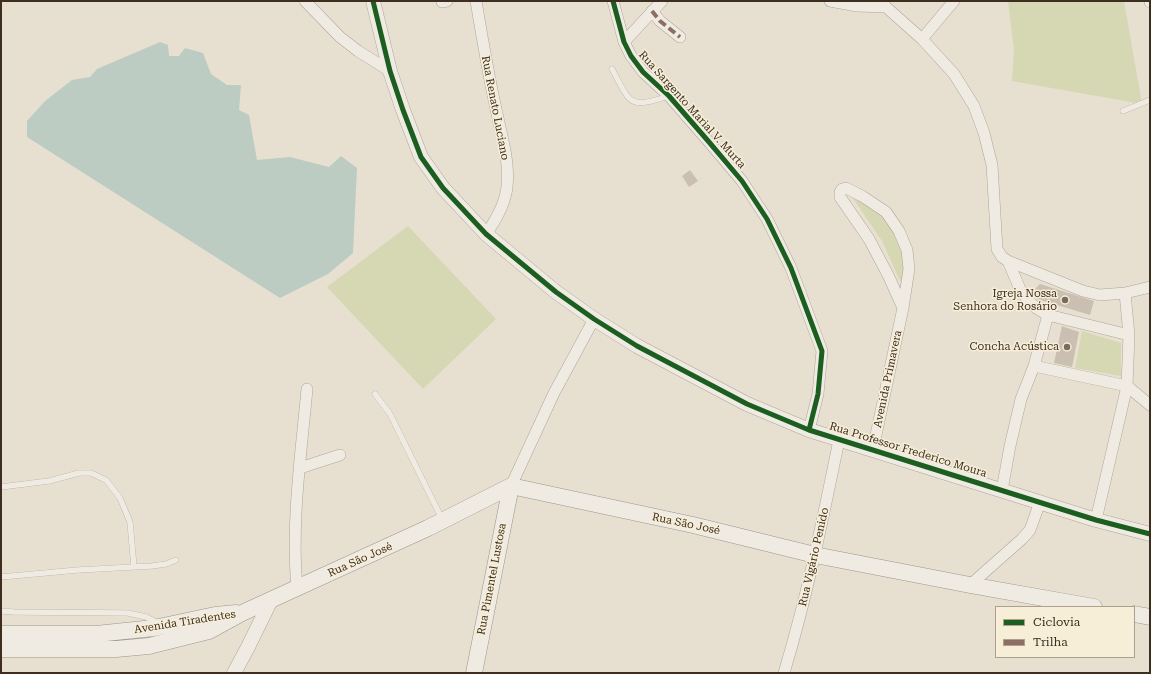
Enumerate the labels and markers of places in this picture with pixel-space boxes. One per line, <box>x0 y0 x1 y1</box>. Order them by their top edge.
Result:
place label: Igreja Nossa Senhora do Rosário <box>953 287 1057 313</box>
marker: Igreja Nossa Senhora do Rosário <box>1060 295 1070 305</box>
place label: Concha Acústica <box>970 340 1059 354</box>
marker: Concha Acústica <box>1062 342 1072 352</box>

